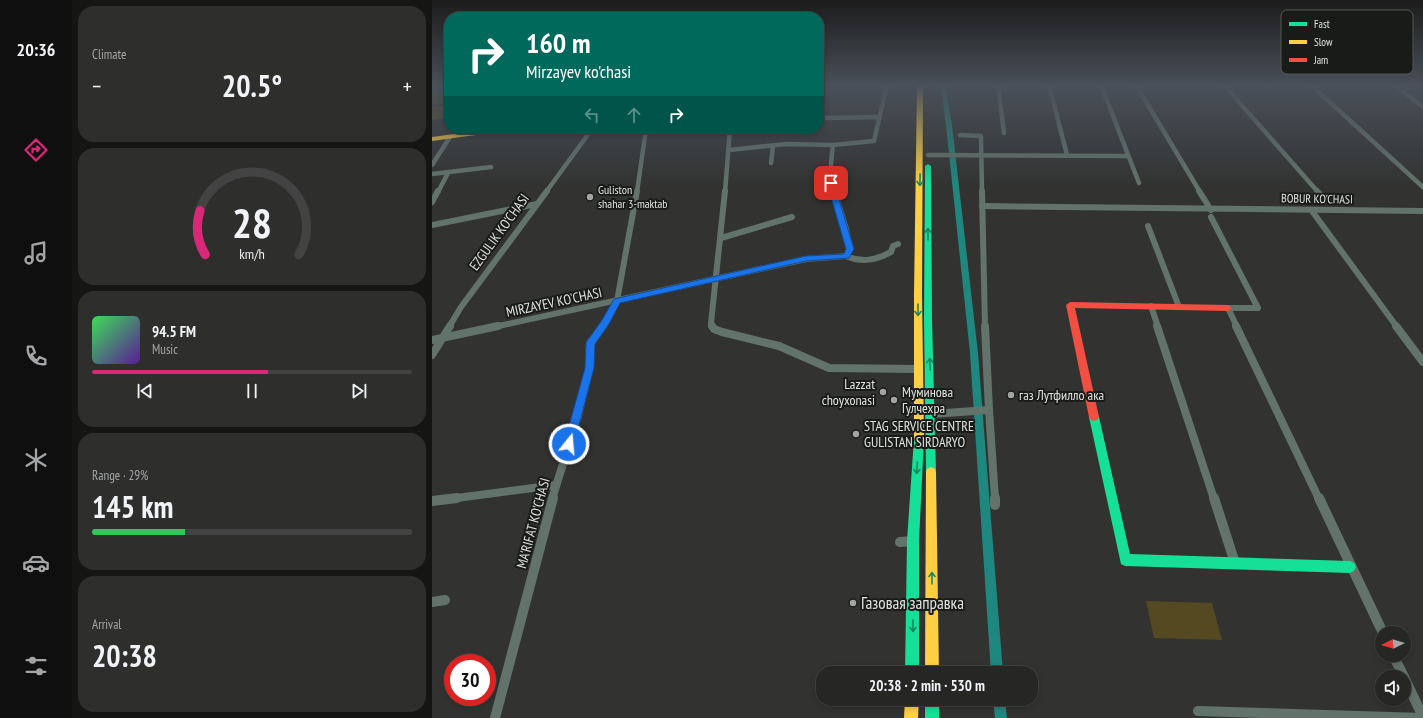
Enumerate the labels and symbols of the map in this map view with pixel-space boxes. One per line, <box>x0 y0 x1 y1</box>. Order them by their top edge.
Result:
legend <box>1281 10 1413 74</box>
text: Fast <box>1314 17 1330 31</box>
text: Slow <box>1314 35 1333 49</box>
text: Jam <box>1313 53 1328 67</box>
pin <box>814 166 848 200</box>
one-way arrow <box>916 173 924 186</box>
place label: Guliston shahar 3-maktab <box>598 182 668 211</box>
street label: EZGULIK KO'CHASI <box>465 190 533 274</box>
street label: BOBUR KO'CHASI <box>1281 190 1353 207</box>
marker: Guliston shahar 3-maktab <box>585 192 595 202</box>
one-way arrow <box>924 228 932 241</box>
street label: MIRZAYEV KO'CHASI <box>504 283 604 321</box>
one-way arrow <box>914 303 922 316</box>
one-way arrow <box>926 358 933 371</box>
place label: Lazzat choyxonasi <box>822 375 875 409</box>
place label: Муминова Гулчехра <box>902 383 953 417</box>
place label: газ Лутфилло ака <box>1019 386 1104 404</box>
marker: Lazzat choyxonasi <box>878 387 888 397</box>
marker: газ Лутфилло ака <box>1006 390 1016 400</box>
marker: Муминова Гулчехра <box>889 395 899 405</box>
place label: STAG SERVICE CENTRE GULISTAN SIRDARYO <box>864 417 974 451</box>
position arrow <box>548 423 590 465</box>
marker: STAG SERVICE CENTRE GULISTAN SIRDARYO <box>851 429 861 439</box>
one-way arrow <box>913 461 920 474</box>
street label: MA'RIFAT KO'CHASI <box>512 476 554 570</box>
one-way arrow <box>928 572 936 585</box>
place label: Газовая заправка <box>861 592 964 614</box>
marker: Газовая заправка <box>848 598 858 608</box>
one-way arrow <box>909 619 917 632</box>
north arrow <box>1375 626 1411 662</box>
speed limit sign: 30 <box>444 654 496 706</box>

